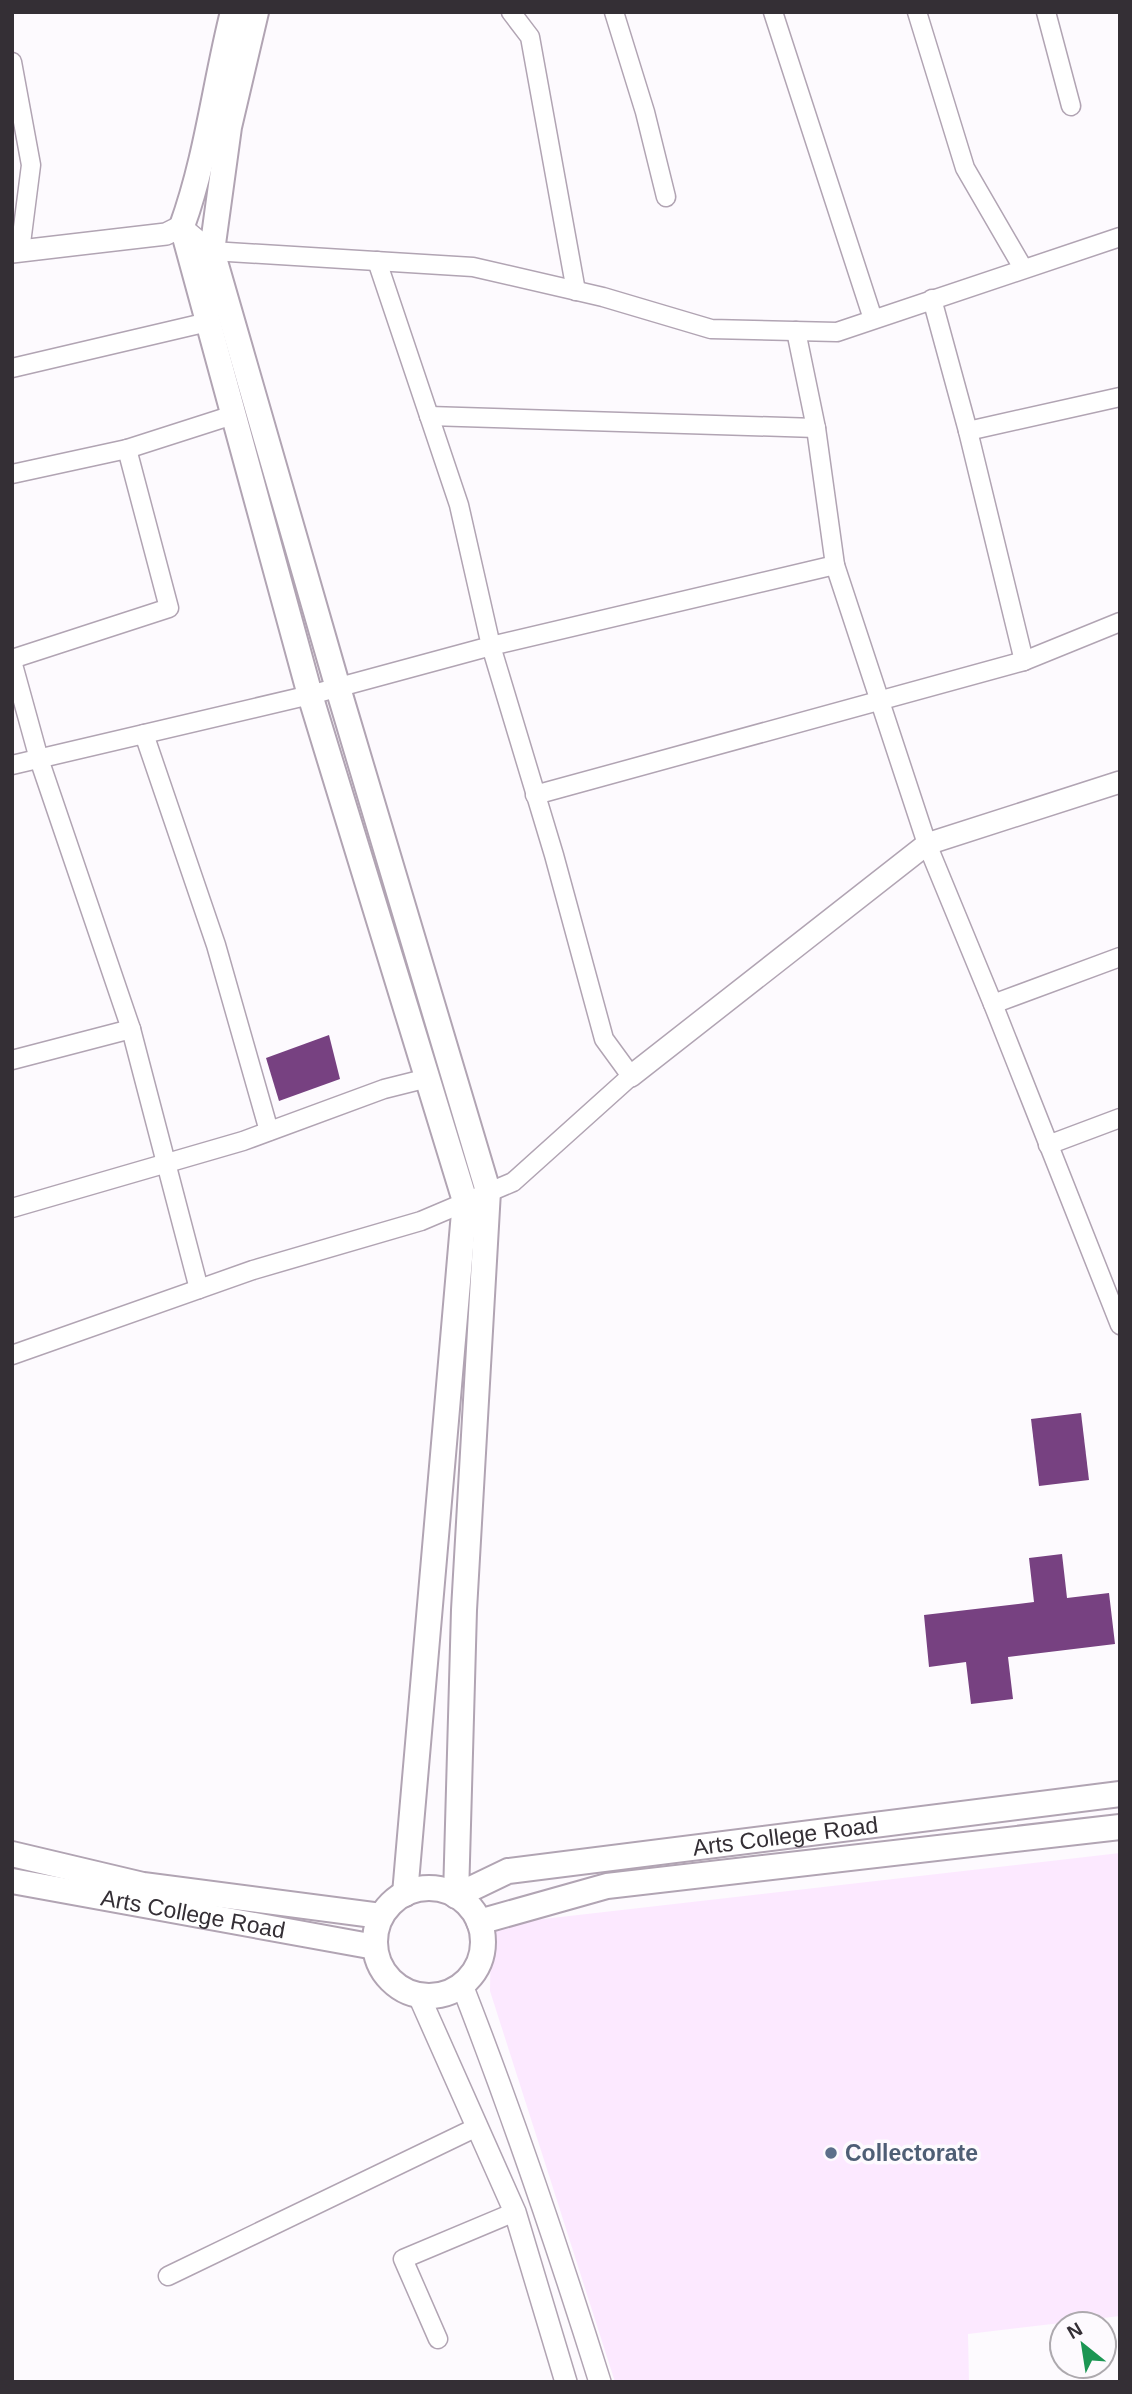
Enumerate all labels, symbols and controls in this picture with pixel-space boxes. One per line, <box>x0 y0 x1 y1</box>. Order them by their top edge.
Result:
street label: Arts College Road <box>691 1812 880 1861</box>
street label: Arts College Road <box>99 1884 287 1943</box>
place label: Collectorate <box>845 2140 978 2166</box>
marker: Collectorate <box>823 2145 839 2161</box>
north arrow <box>1048 2310 1118 2380</box>
text: N <box>1064 2318 1086 2343</box>

